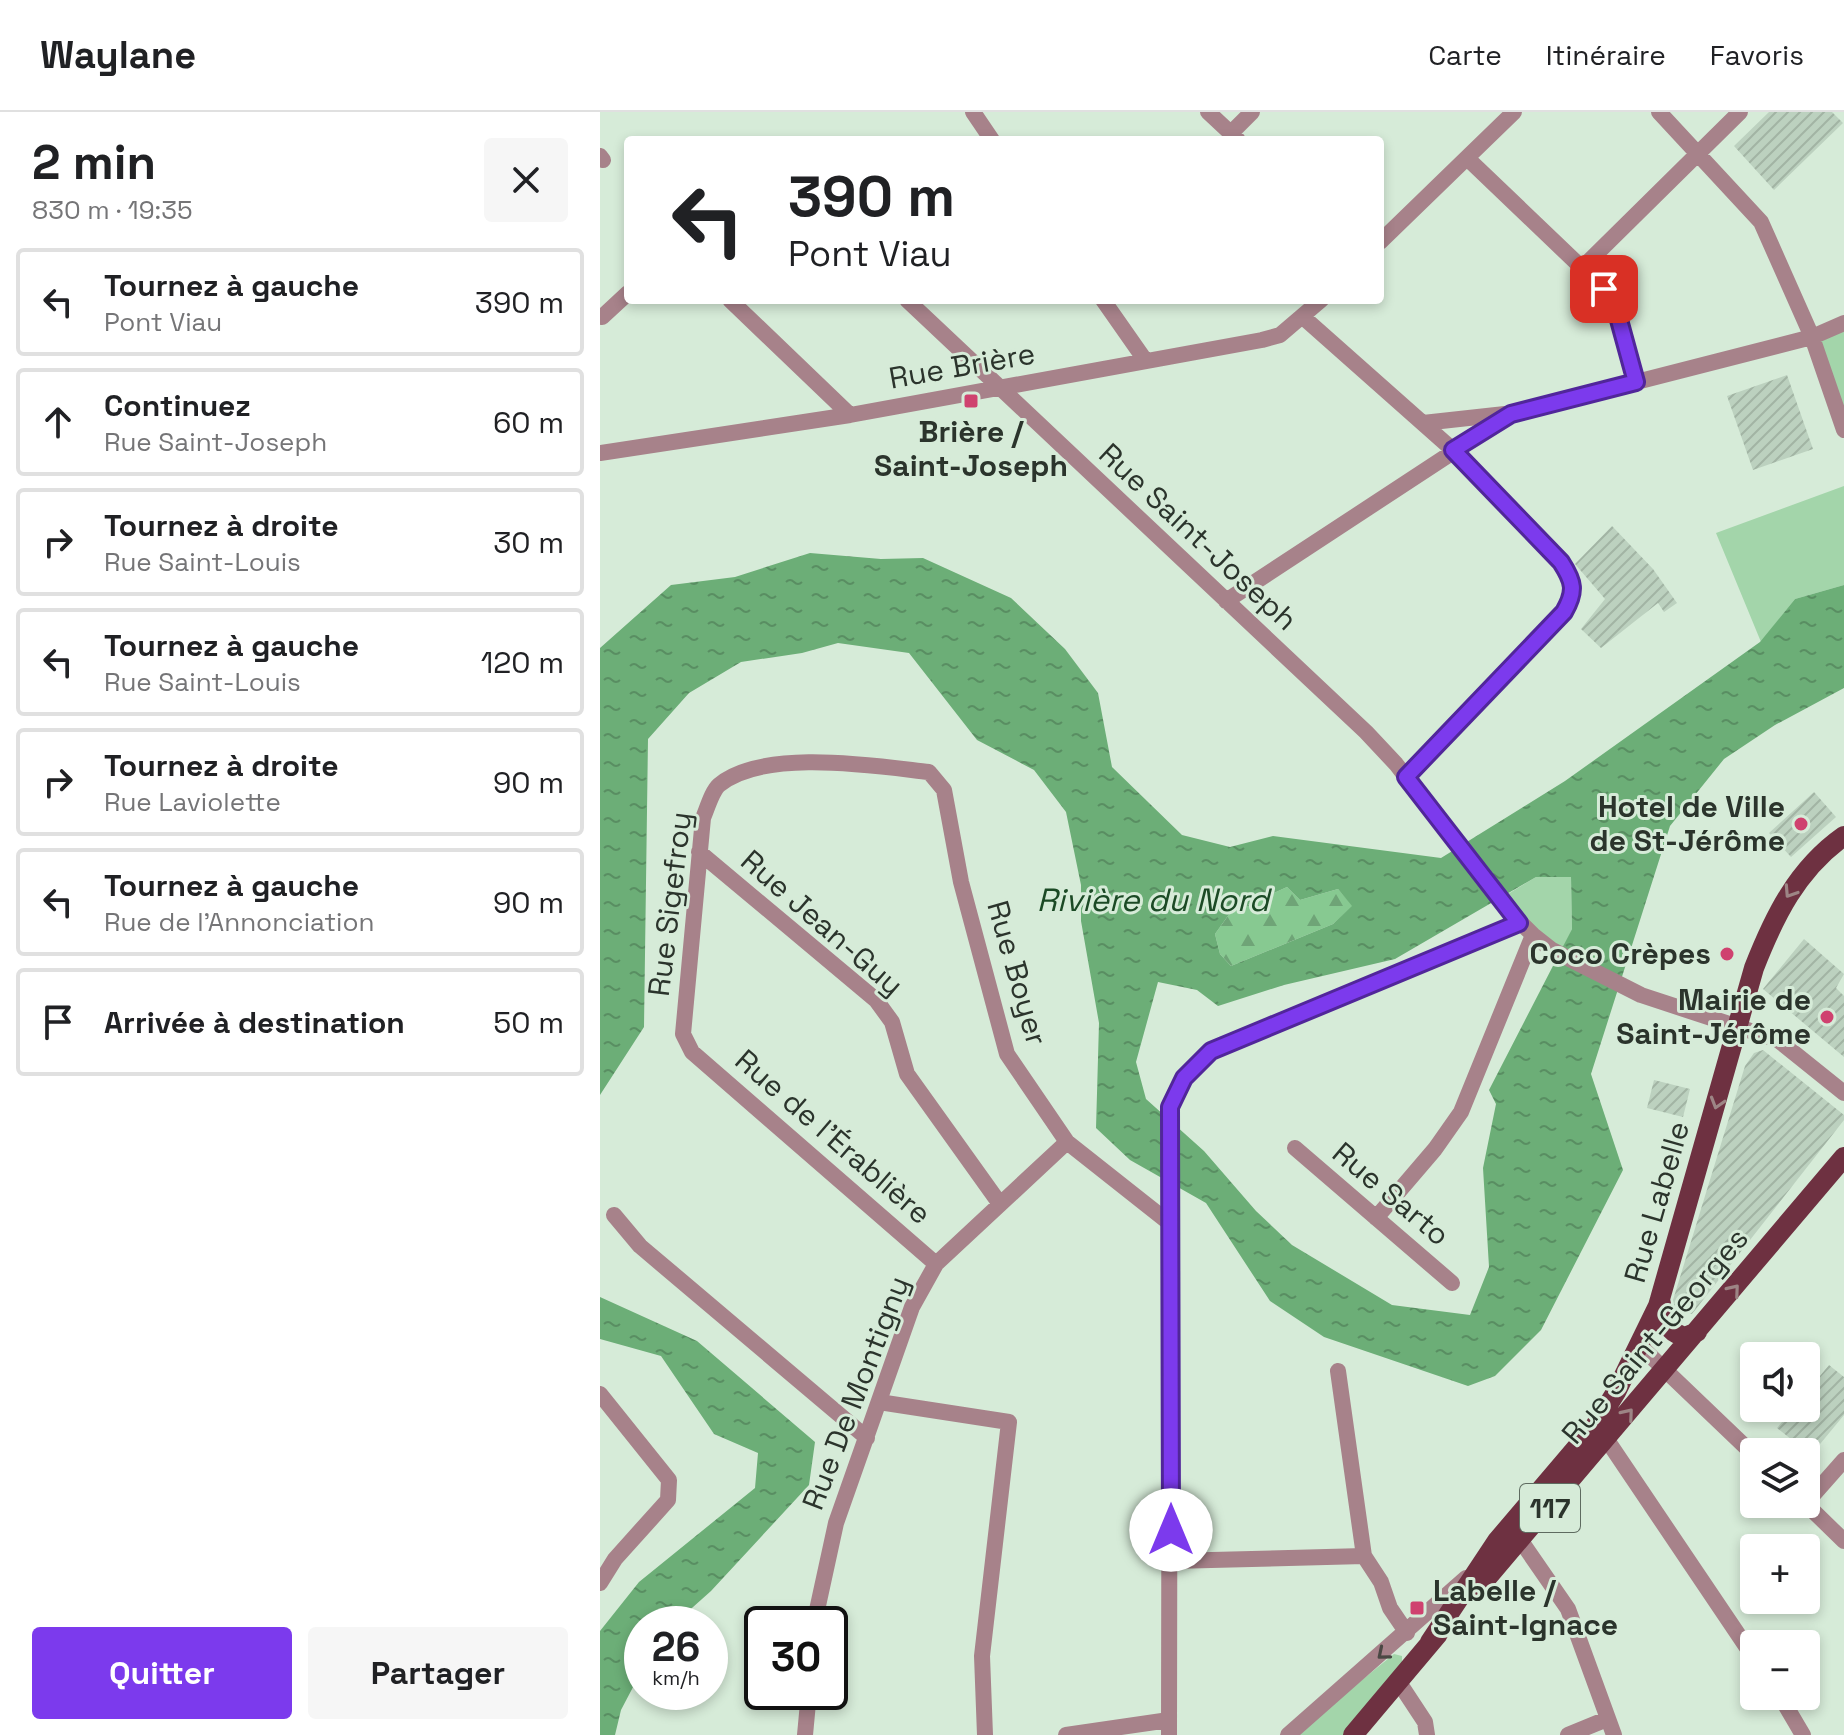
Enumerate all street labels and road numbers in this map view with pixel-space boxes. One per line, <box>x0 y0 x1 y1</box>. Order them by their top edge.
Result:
street label: Rue Brière <box>886 333 1038 398</box>
street label: Rue Saint-Joseph <box>1091 435 1306 639</box>
street label: Rue Sigefroy <box>639 809 700 999</box>
street label: Rue Jean-Guy <box>733 841 912 1004</box>
street label: Rue Boyer <box>978 896 1057 1050</box>
street label: Rue de l'Érablière <box>727 1041 940 1233</box>
street label: Rue Labelle <box>1615 1117 1698 1287</box>
street label: Rue Sarto <box>1325 1133 1458 1254</box>
street label: Rue Saint-Georges <box>1553 1220 1756 1452</box>
street label: Rue De Montigny <box>793 1270 918 1515</box>
road number: 117 <box>1520 1484 1580 1532</box>

